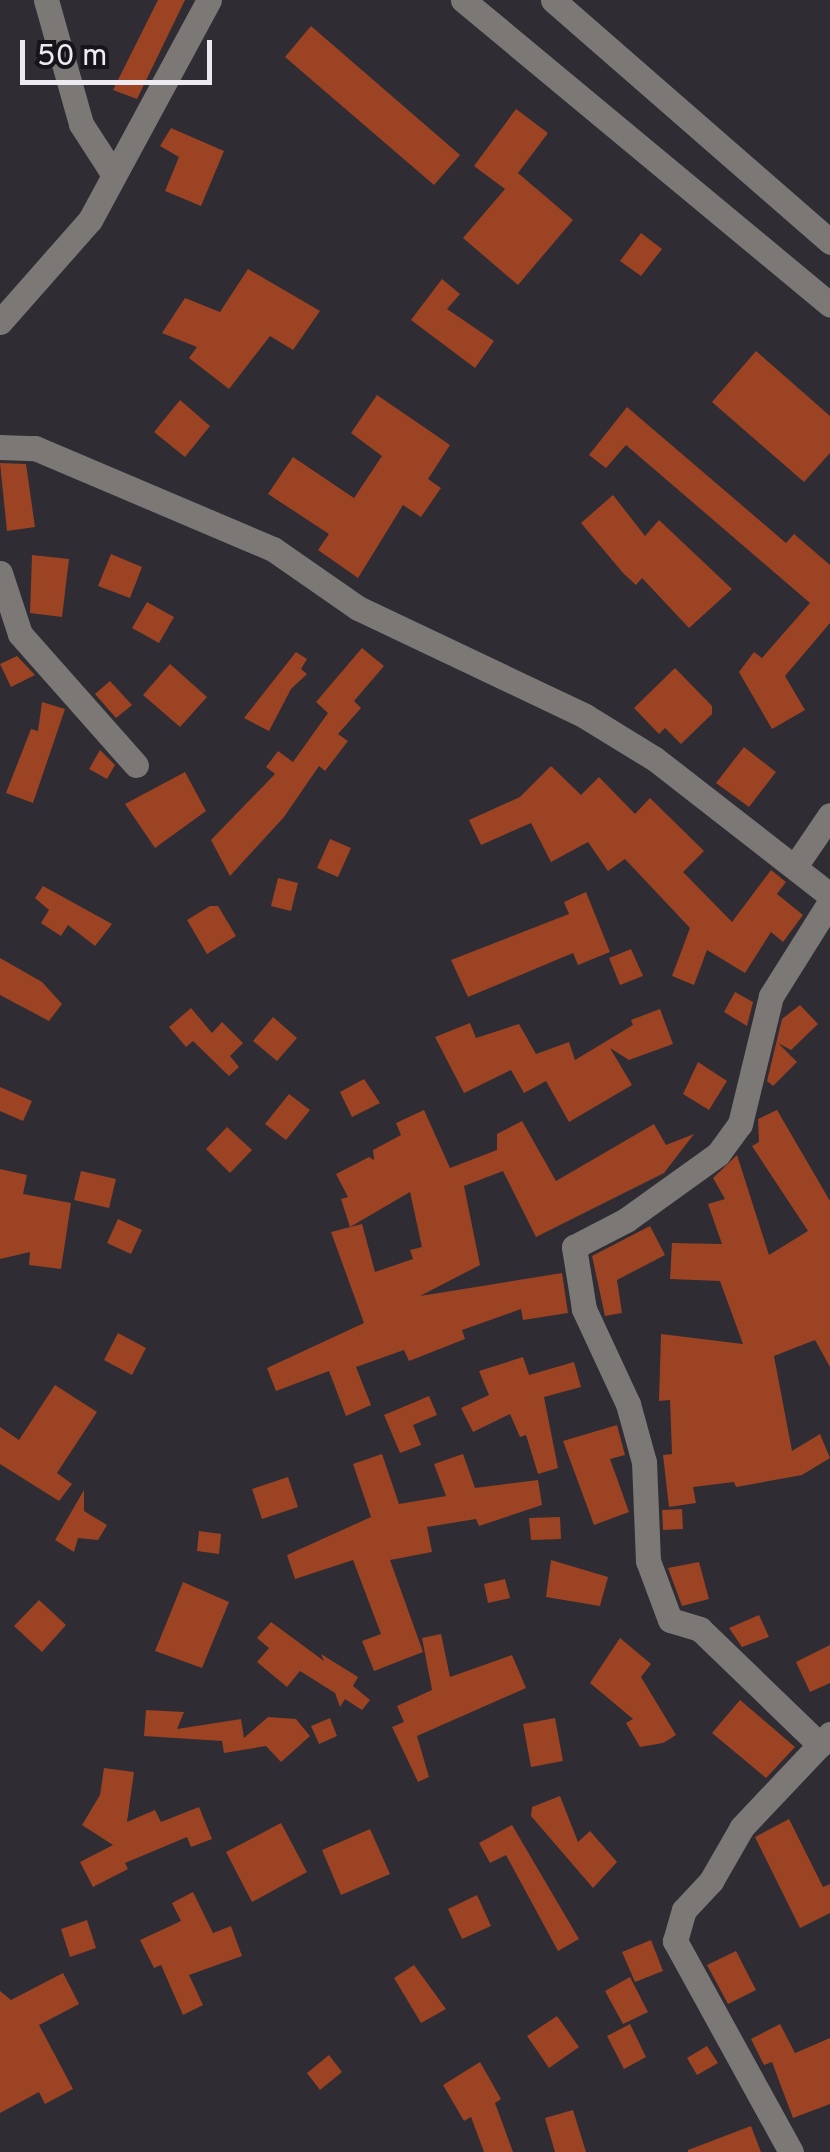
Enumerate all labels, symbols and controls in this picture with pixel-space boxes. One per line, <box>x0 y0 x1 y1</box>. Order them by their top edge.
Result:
scale bar <box>25 20 218 82</box>
text: 50 m <box>37 39 107 76</box>

